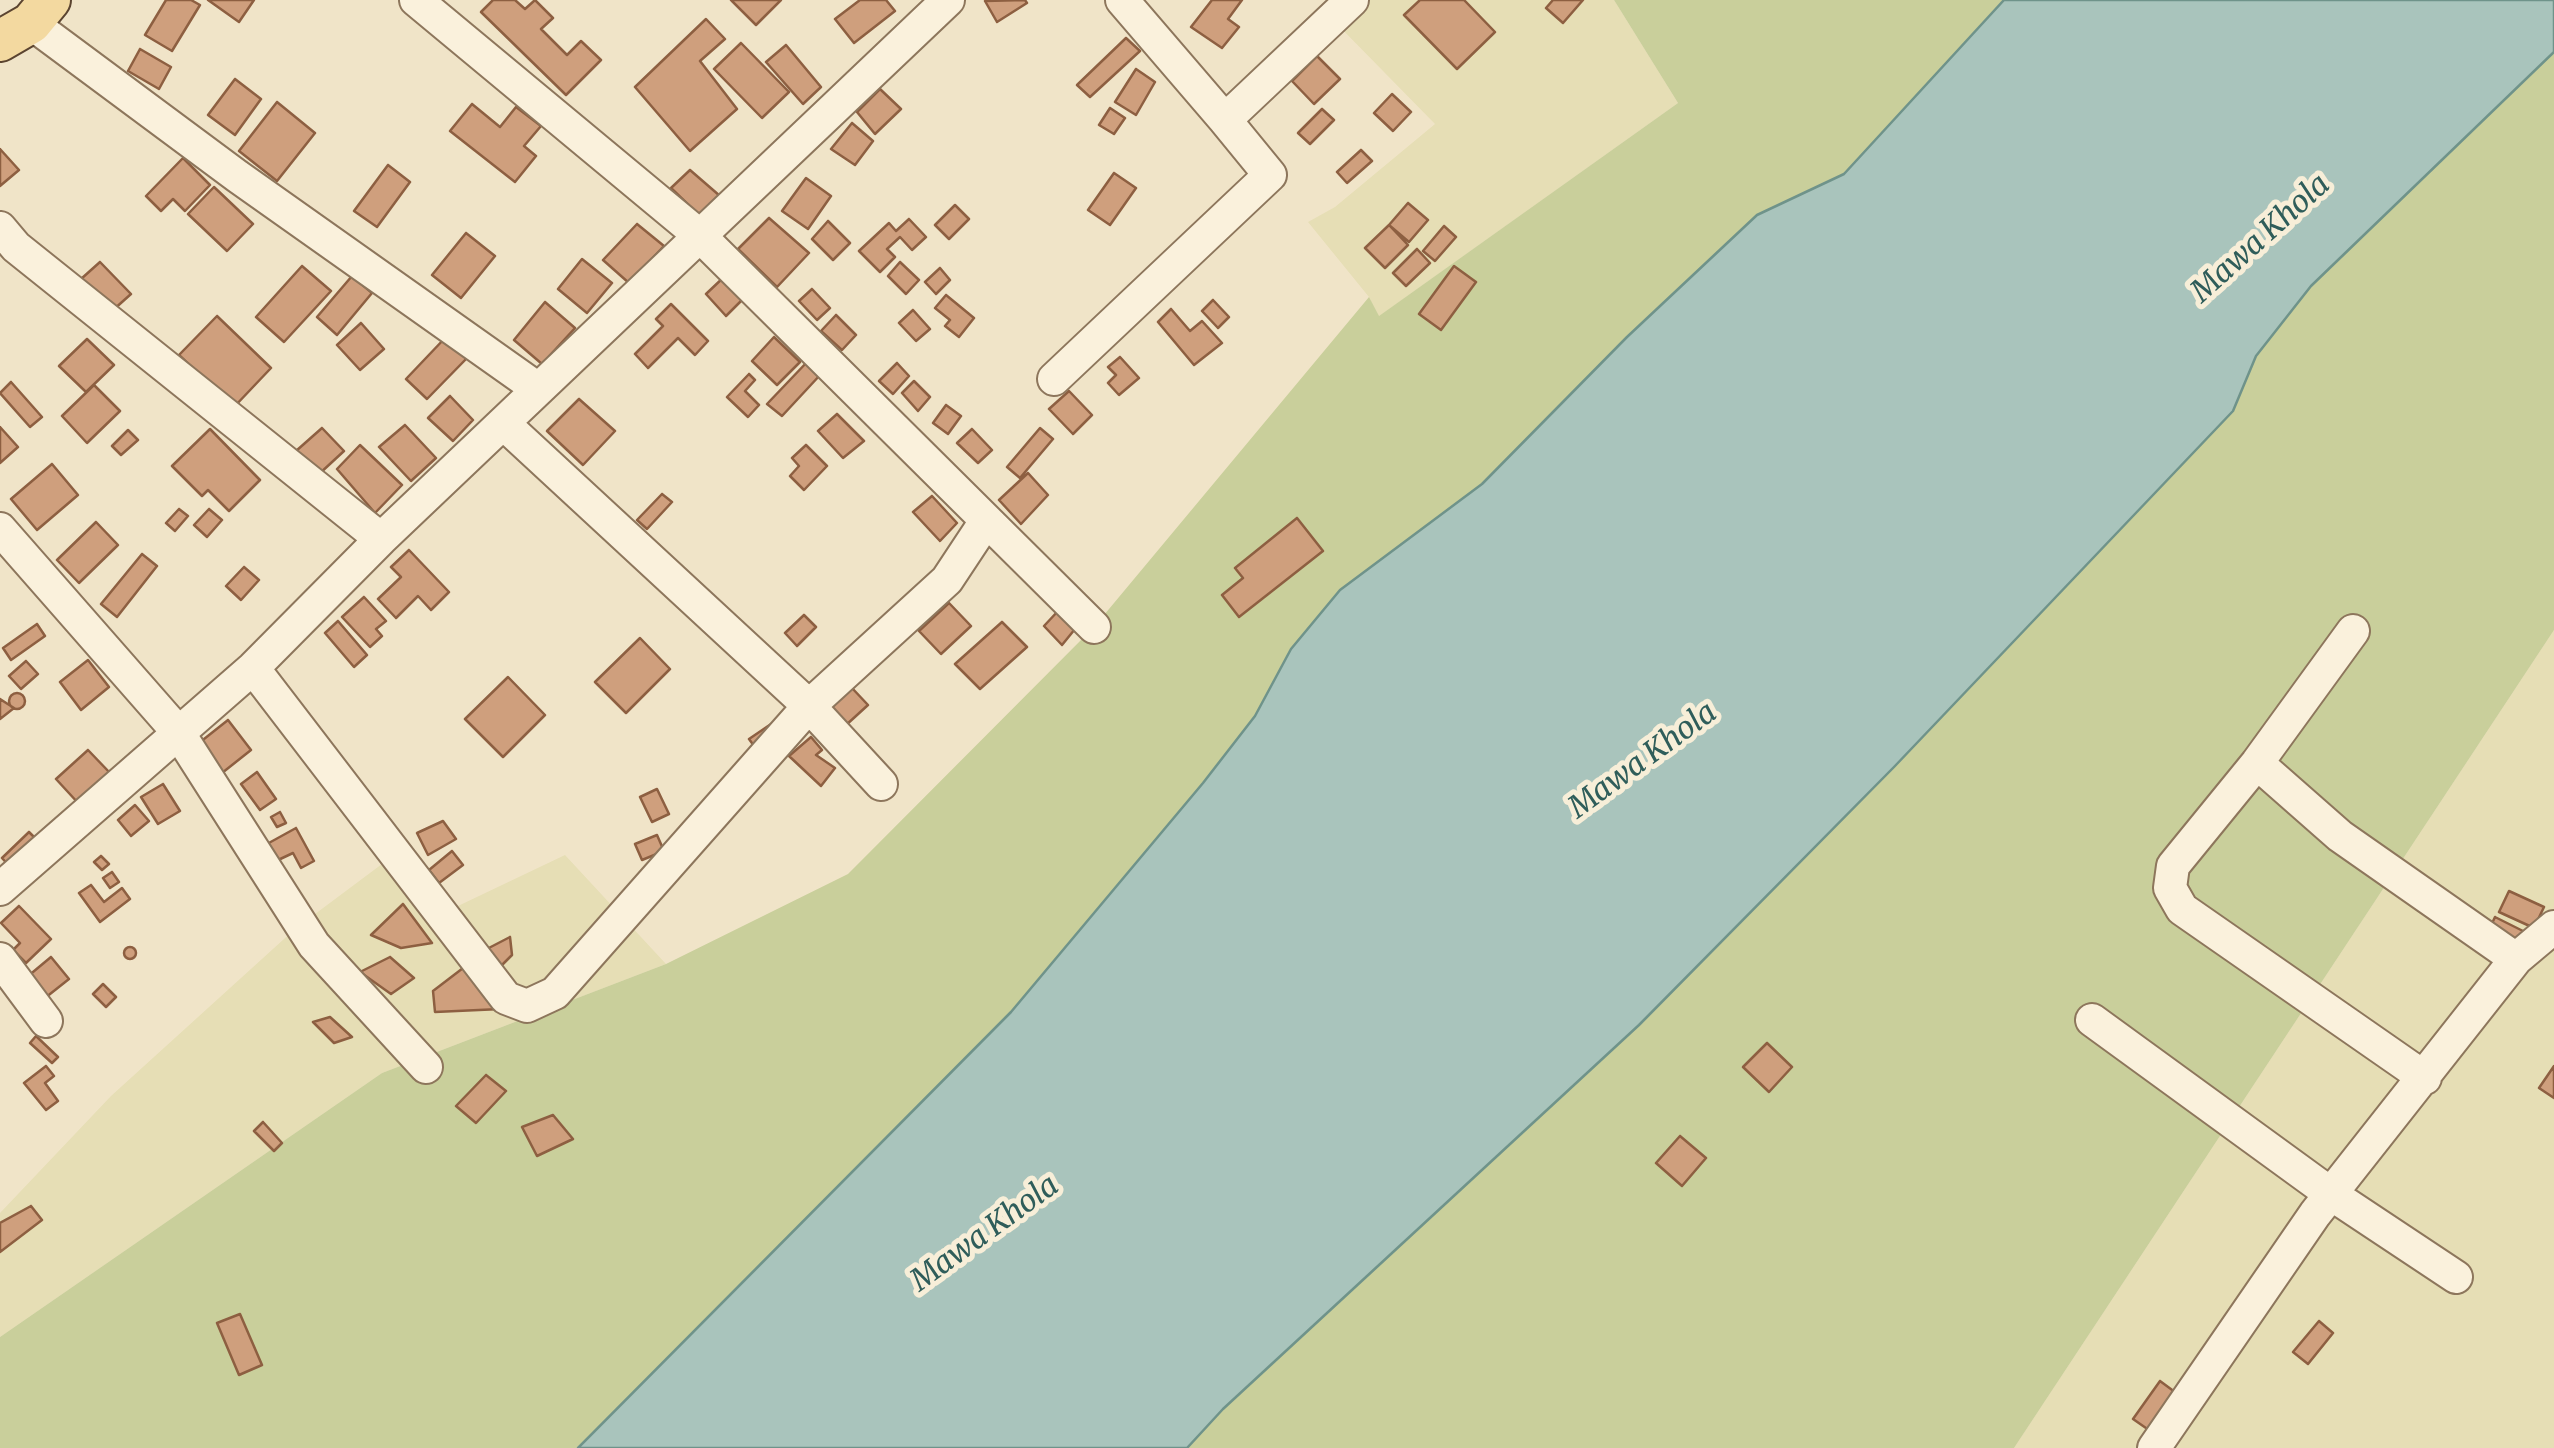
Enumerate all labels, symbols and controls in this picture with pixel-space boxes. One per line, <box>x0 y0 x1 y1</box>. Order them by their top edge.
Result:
water label: Mawa Khola <box>2184 167 2338 311</box>
water label: Mawa Khola <box>1562 695 1724 827</box>
water label: Mawa Khola <box>904 1168 1066 1300</box>

